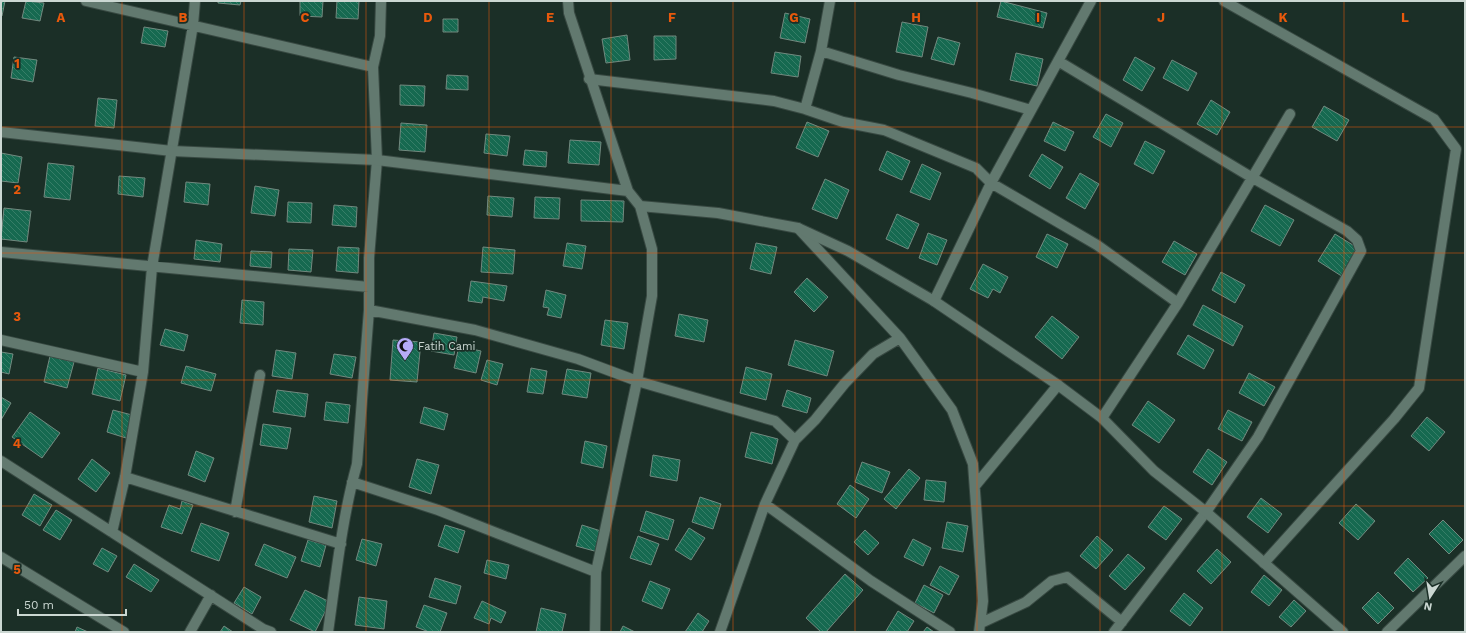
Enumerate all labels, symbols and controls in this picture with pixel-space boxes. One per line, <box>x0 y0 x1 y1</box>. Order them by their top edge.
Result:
text: A <box>57 10 66 25</box>
text: B <box>179 10 188 25</box>
text: C <box>301 10 310 25</box>
text: D <box>423 10 433 25</box>
text: E <box>546 10 554 25</box>
text: F <box>668 10 676 25</box>
text: G <box>789 10 799 25</box>
text: H <box>911 10 921 25</box>
text: I <box>1036 10 1040 25</box>
text: J <box>1157 10 1165 25</box>
text: K <box>1278 10 1288 25</box>
text: L <box>1401 10 1409 25</box>
text: 1 <box>14 56 20 71</box>
text: 2 <box>13 182 21 197</box>
text: 3 <box>13 309 21 324</box>
mosque icon: Fatih Cami <box>395 336 415 361</box>
place label: Fatih Cami <box>418 340 476 353</box>
text: 4 <box>13 436 22 451</box>
text: 5 <box>13 562 21 577</box>
north arrow <box>1410 577 1450 617</box>
scale bar <box>18 591 126 617</box>
text: 50 m <box>24 598 54 612</box>
text: N <box>1423 599 1433 613</box>

